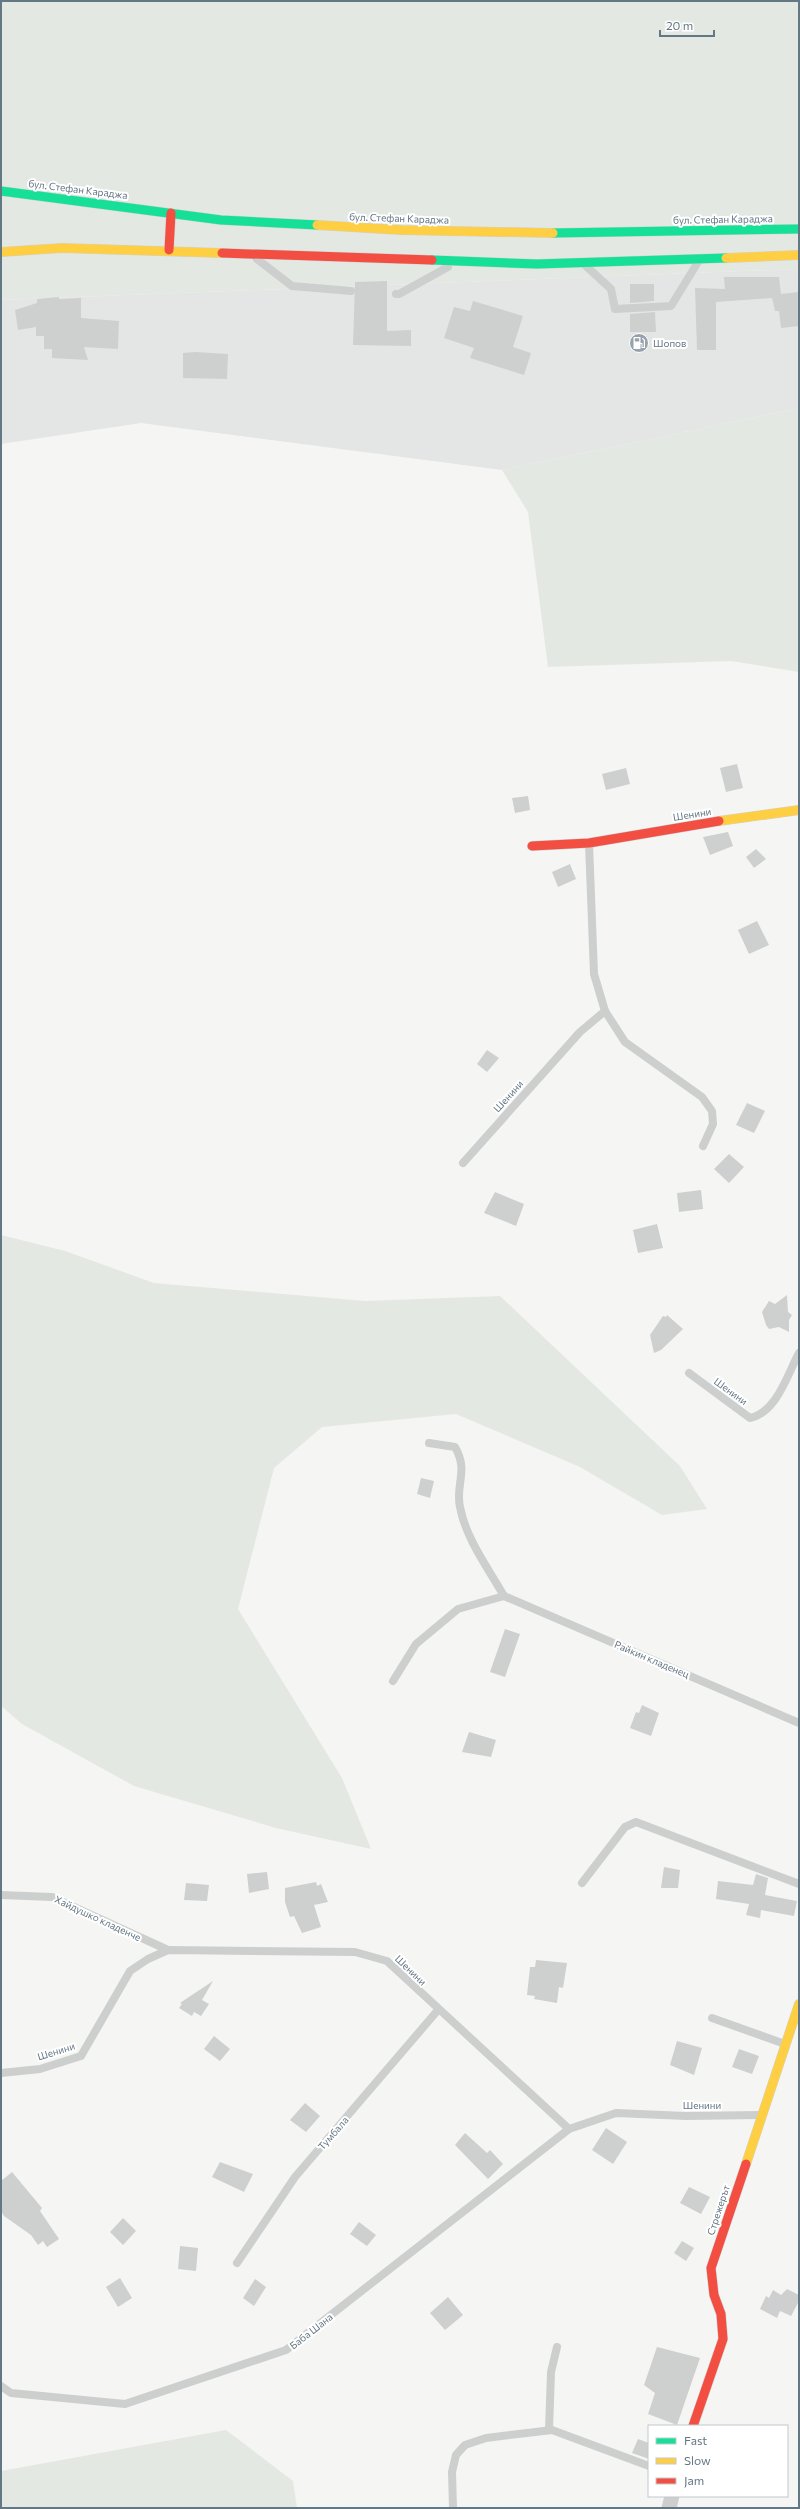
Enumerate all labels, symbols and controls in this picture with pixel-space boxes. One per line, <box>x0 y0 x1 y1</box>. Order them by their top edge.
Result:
scale bar <box>660 12 714 38</box>
text: 20 m <box>666 18 693 32</box>
street label: бул. Стефан Караджа <box>28 177 128 201</box>
street label: бул. Стефан Караджа <box>349 210 449 226</box>
street label: бул. Стефан Караджа <box>673 212 773 226</box>
fuel station icon: Шопов <box>628 332 650 354</box>
place label: Шопов <box>653 337 686 349</box>
street label: Шенини <box>672 805 712 823</box>
street label: Шенини <box>491 1078 525 1114</box>
street label: Шенини <box>712 1375 750 1407</box>
street label: Райкин кладенец <box>613 1638 691 1680</box>
street label: Хайдушко кладенче <box>53 1893 143 1943</box>
street label: Шенини <box>393 1952 429 1988</box>
street label: Шенини <box>36 2040 76 2062</box>
street label: Шенини <box>683 2099 721 2111</box>
street label: Тумбала <box>315 2114 351 2152</box>
street label: Стрежерът <box>704 2183 732 2237</box>
street label: Баба Шана <box>287 2311 335 2351</box>
legend <box>648 2425 788 2497</box>
text: Fast <box>684 2433 707 2447</box>
text: Slow <box>684 2453 711 2467</box>
text: Jam <box>684 2473 704 2488</box>

